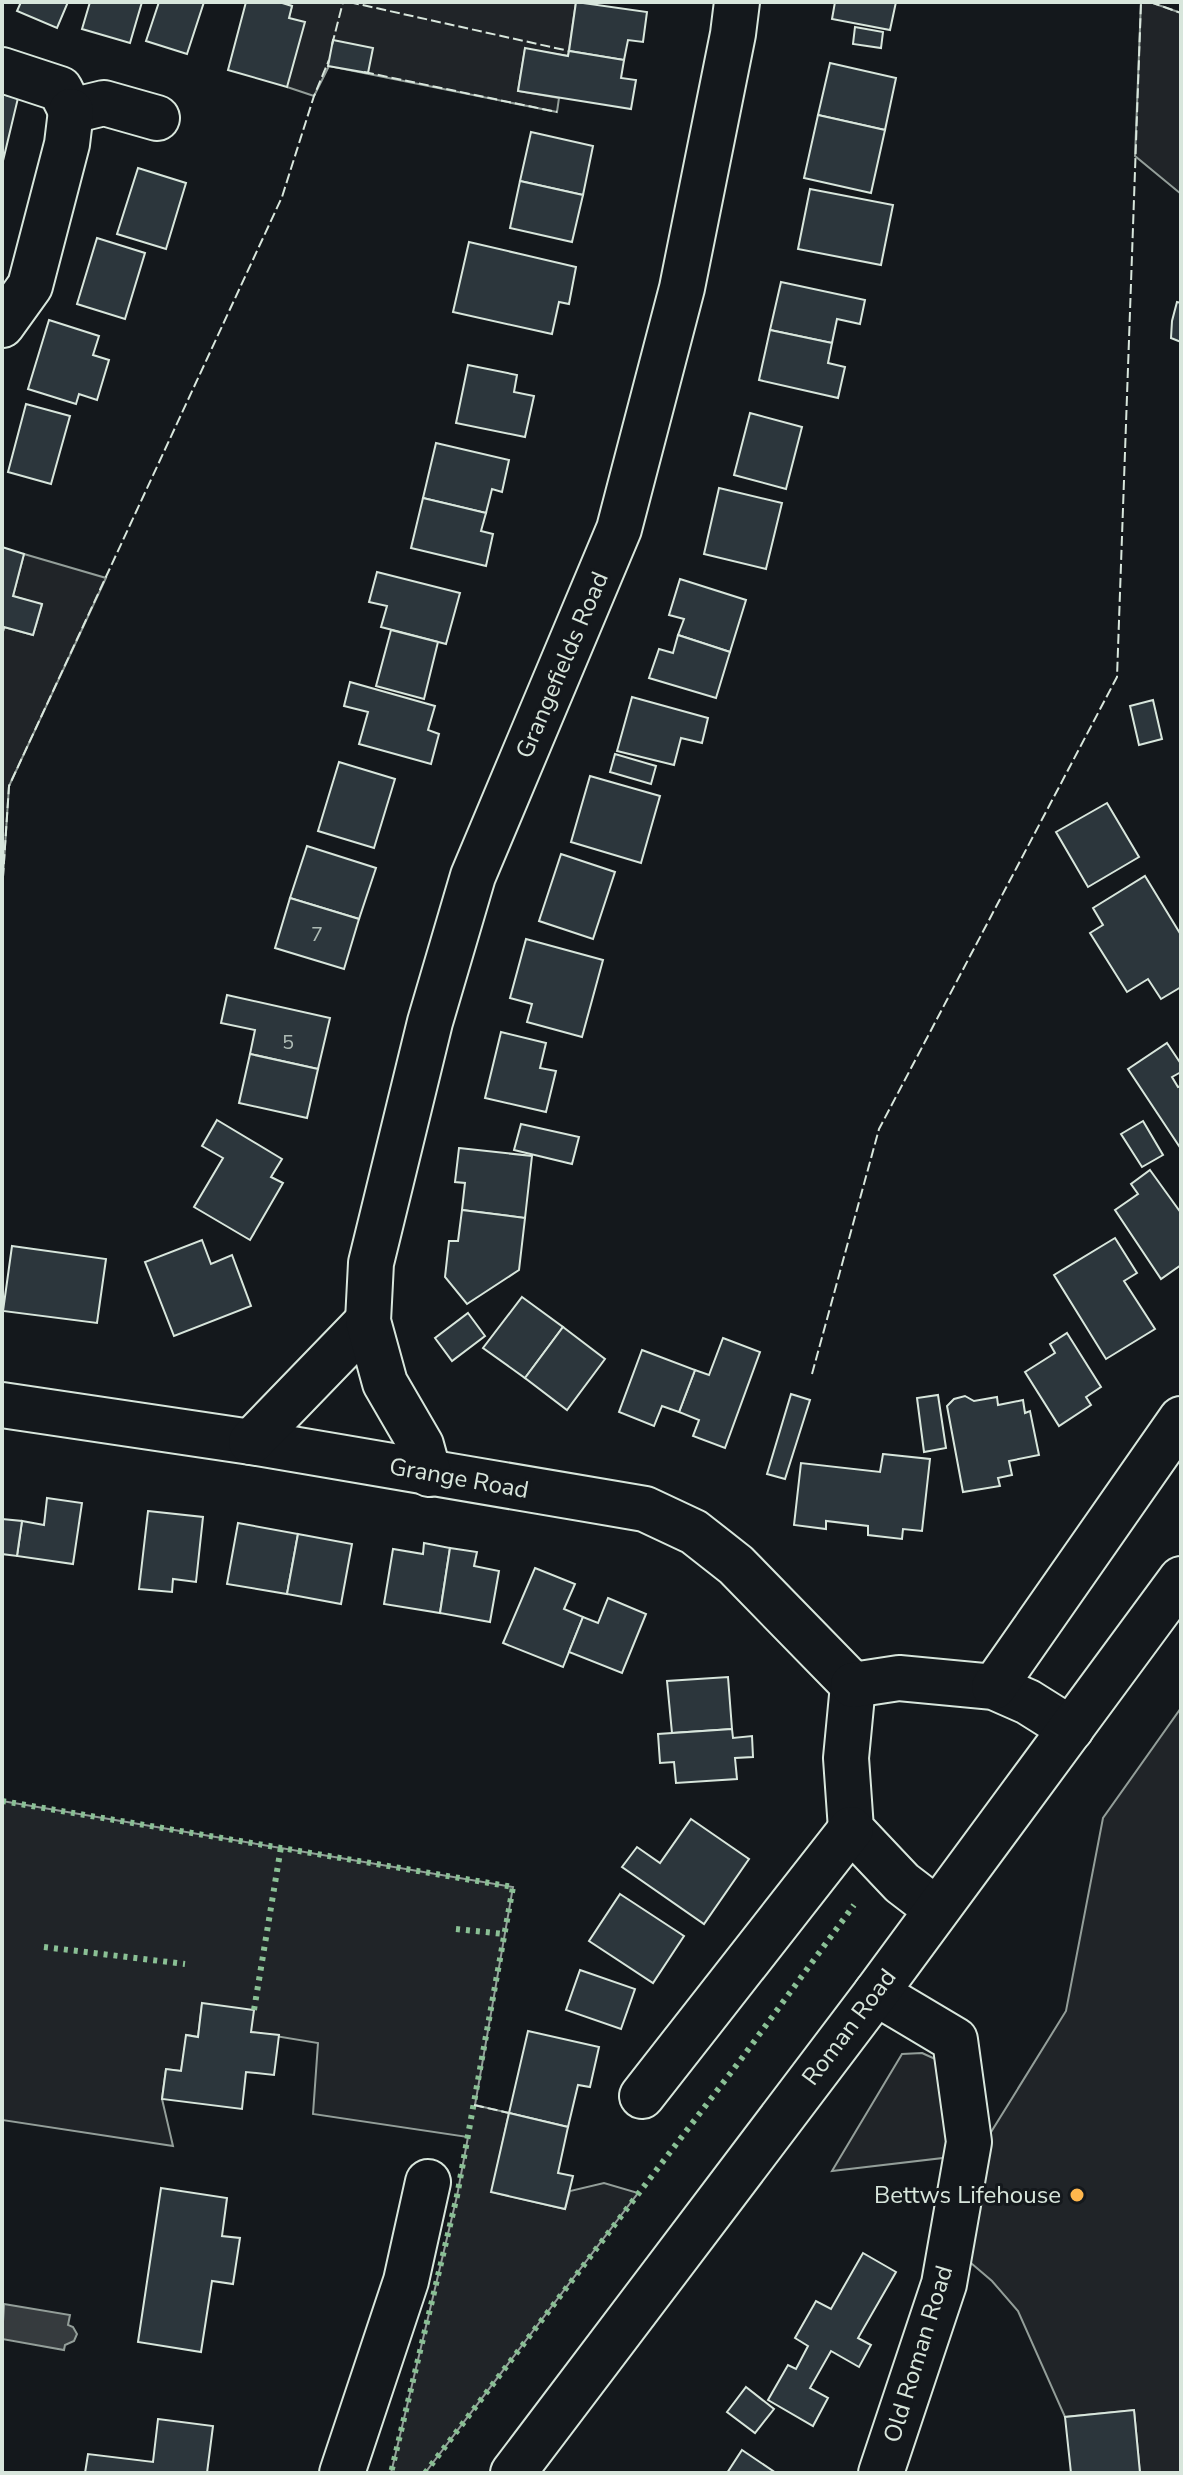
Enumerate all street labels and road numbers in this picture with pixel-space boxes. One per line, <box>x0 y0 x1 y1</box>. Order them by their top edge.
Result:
street label: Grangefields Road <box>508 567 616 763</box>
street label: Grange Road <box>387 1450 531 1506</box>
street label: Roman Road <box>795 1962 903 2092</box>
street label: Old Roman Road <box>876 2262 960 2446</box>

